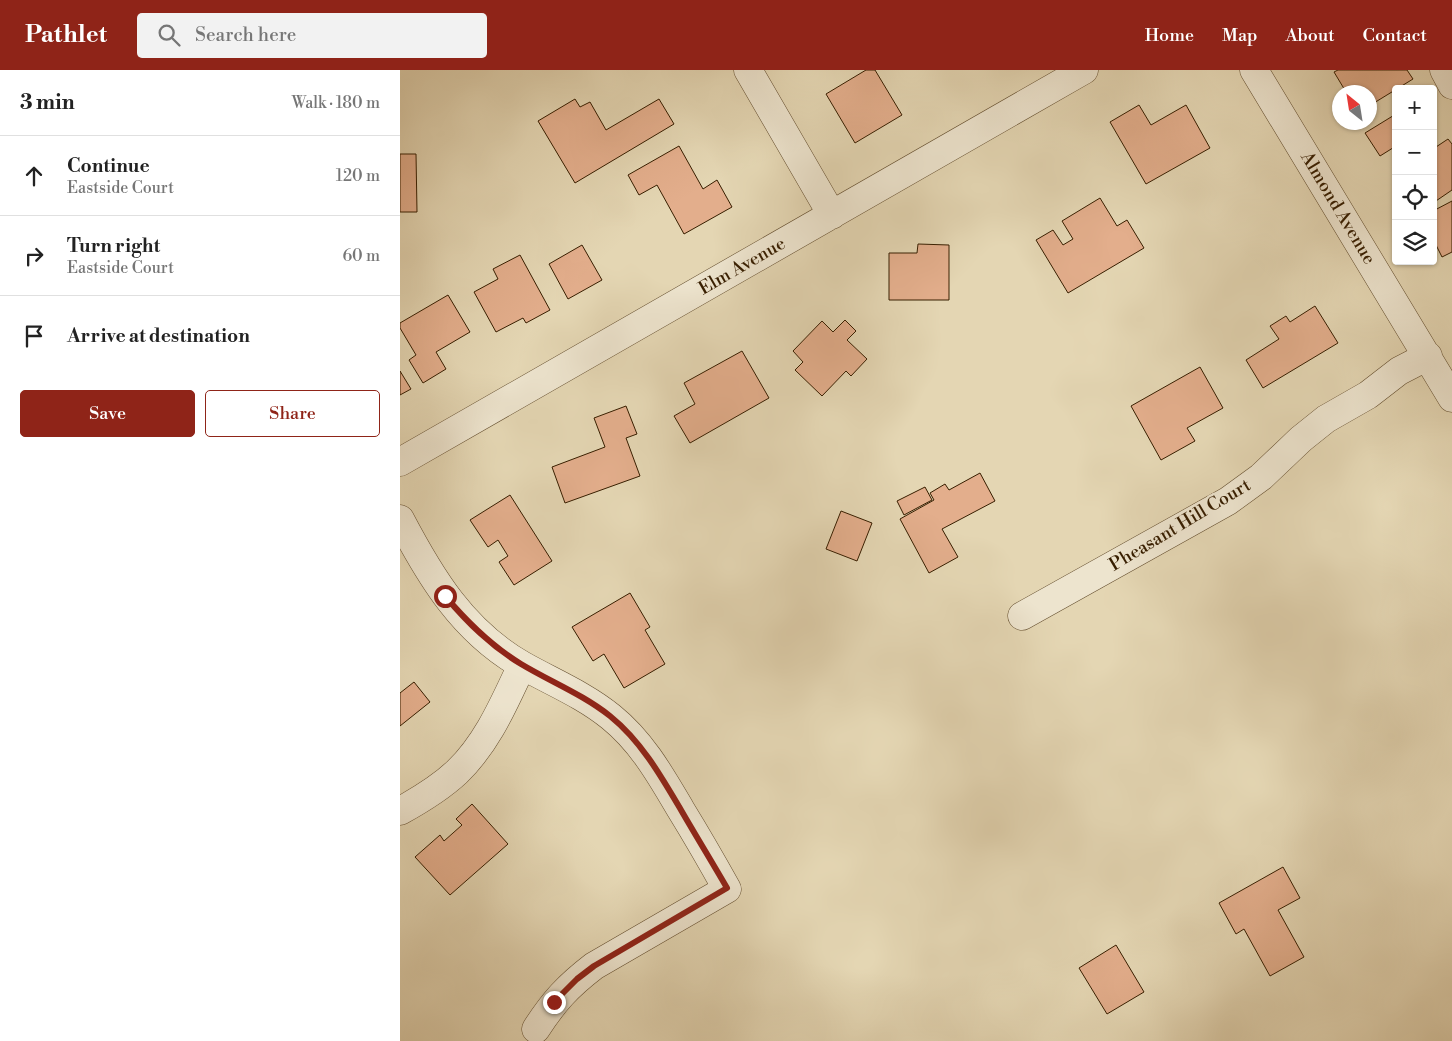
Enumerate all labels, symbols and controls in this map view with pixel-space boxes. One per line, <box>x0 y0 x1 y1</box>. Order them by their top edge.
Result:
search box <box>137 13 487 58</box>
text: Pathlet <box>25 20 107 50</box>
icon: search <box>155 21 183 49</box>
text: Search here <box>195 23 296 47</box>
text: Home <box>1145 24 1194 47</box>
text: Map <box>1222 24 1258 47</box>
text: About <box>1286 24 1335 47</box>
text: Contact <box>1363 24 1427 47</box>
north arrow <box>1332 85 1377 130</box>
map controls <box>1392 85 1437 265</box>
button: + <box>1392 85 1437 130</box>
text: 3 min <box>20 90 75 116</box>
text: Walk · 180 m <box>292 93 380 113</box>
button: − <box>1392 130 1437 175</box>
street label: Almond Avenue <box>1295 147 1381 269</box>
text: Continue <box>67 154 150 178</box>
icon: ahead <box>20 162 48 190</box>
text: 120 m <box>336 166 380 186</box>
button: locate <box>1392 175 1437 220</box>
text: Eastside Court <box>67 178 174 198</box>
button: layers <box>1392 220 1437 265</box>
street label: Elm Avenue <box>694 232 790 300</box>
text: Turn right <box>67 234 160 258</box>
icon: right <box>20 242 48 270</box>
text: 60 m <box>342 246 380 266</box>
text: Eastside Court <box>67 258 174 278</box>
icon: arrive <box>20 322 48 350</box>
text: Arrive at destination <box>67 324 250 348</box>
button: Save <box>20 390 195 437</box>
button: Share <box>205 390 380 437</box>
street label: Pheasant Hill Court <box>1105 473 1256 576</box>
route start <box>434 585 457 608</box>
route end <box>543 991 566 1014</box>

